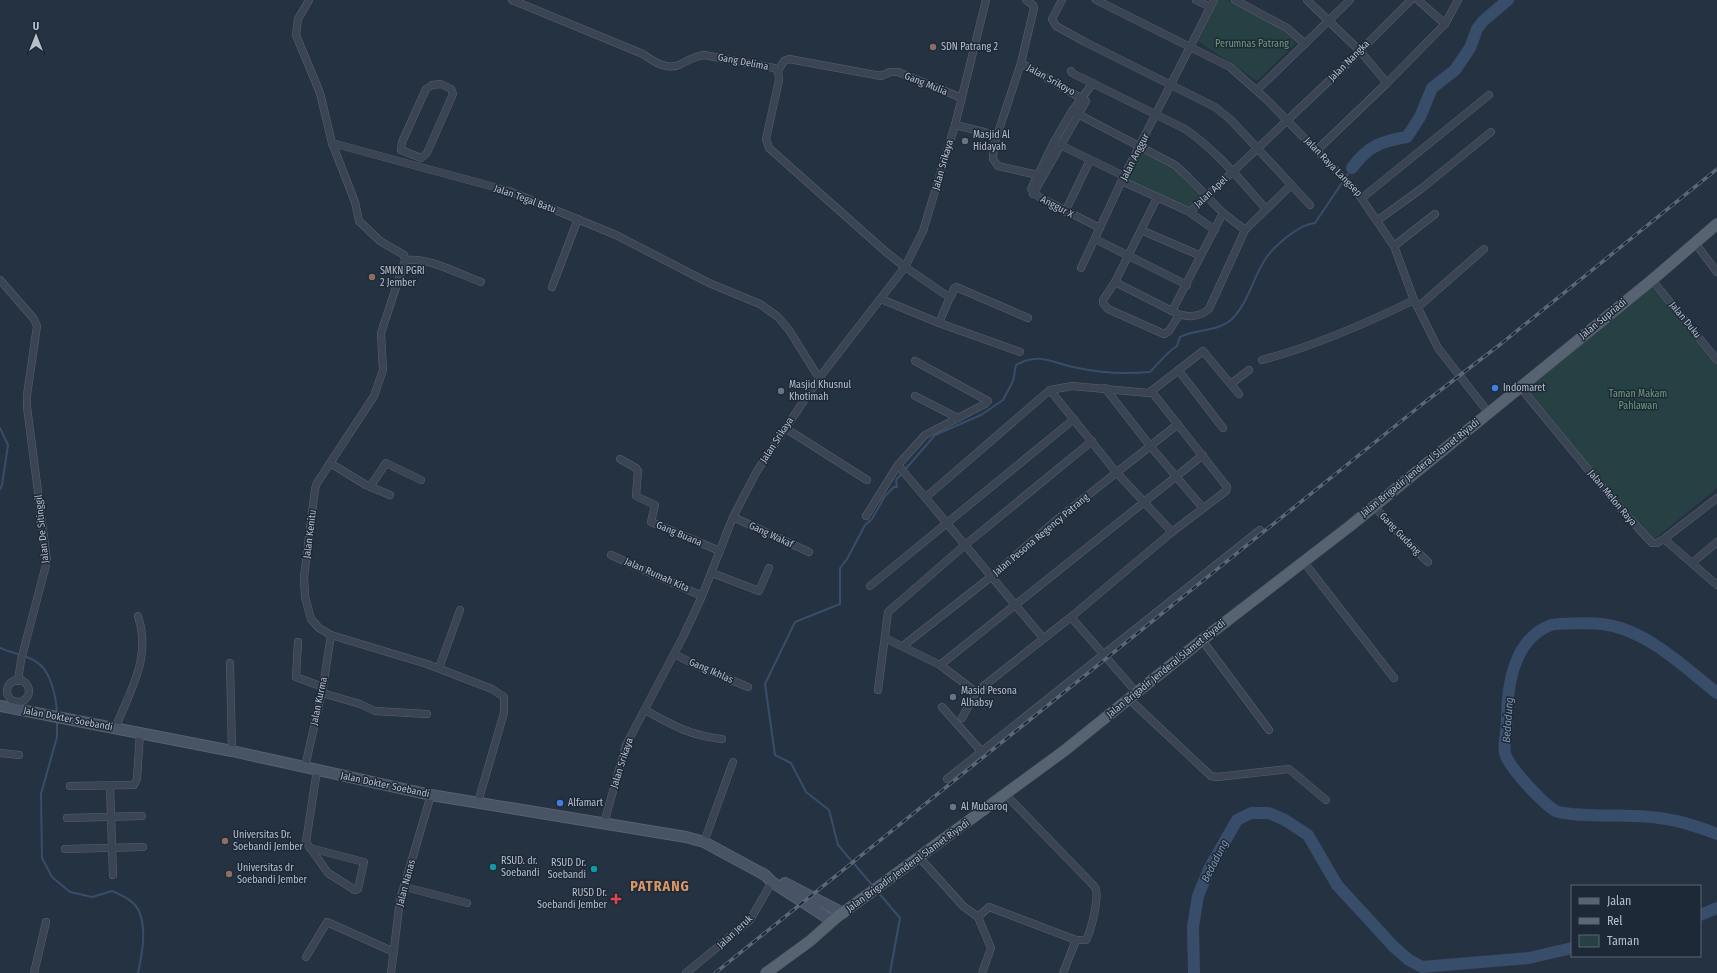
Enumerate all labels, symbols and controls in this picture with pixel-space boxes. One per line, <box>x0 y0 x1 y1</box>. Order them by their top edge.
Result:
north arrow <box>16 16 56 56</box>
text: U <box>33 20 39 33</box>
park label: Perumnas Patrang <box>1215 38 1289 50</box>
street label: Jalan Nangka <box>1326 38 1372 84</box>
place label: SDN Patrang 2 <box>941 41 998 53</box>
marker: SDN Patrang 2 <box>928 42 938 52</box>
street label: Gang Delima <box>717 51 769 73</box>
street label: Jalan Srikoyo <box>1025 62 1077 98</box>
street label: Gang Mulia <box>903 70 949 98</box>
place label: Masjid Al Hidayah <box>973 129 1010 153</box>
street label: Jalan Anggur <box>1118 131 1152 183</box>
street label: Jalan Raya Langsep <box>1302 135 1364 199</box>
marker: Masjid Al Hidayah <box>960 136 970 146</box>
street label: Jalan Srikaya <box>930 138 956 192</box>
street label: Jalan Apel <box>1192 173 1230 210</box>
street label: Jalan Tegal Batu <box>492 182 558 216</box>
street label: Anggur X <box>1038 193 1076 221</box>
place label: SMKN PGRI 2 Jember <box>380 265 425 289</box>
marker: SMKN PGRI 2 Jember <box>367 272 377 282</box>
street label: Jalan Supriadi <box>1577 296 1629 342</box>
street label: Jalan Duku <box>1667 299 1703 341</box>
place label: Masjid Khusnul Khotimah <box>789 379 852 403</box>
place label: Indomaret <box>1503 382 1546 394</box>
marker: Indomaret <box>1490 383 1500 393</box>
marker: Masjid Khusnul Khotimah <box>776 386 786 396</box>
park label: Taman Makam Pahlawan <box>1609 388 1667 412</box>
street label: Jalan Srikaya <box>758 415 796 465</box>
street label: Jalan Brigadir Jenderal Slamet Riyadi <box>1358 416 1482 520</box>
street label: Jalan Melon Raya <box>1585 468 1639 529</box>
street label: Jalan Pesona Regency Patrang <box>991 491 1092 579</box>
street label: Jalan De Sitinggil <box>32 494 52 564</box>
street label: Jalan Kenitu <box>301 509 319 559</box>
street label: Gang Gudang <box>1377 510 1423 558</box>
street label: Gang Buana <box>654 519 704 549</box>
street label: Gang Wakaf <box>747 520 796 551</box>
street label: Jalan Rumah Kita <box>623 555 691 595</box>
street label: Jalan Brigadir Jenderal Slamet Riyadi <box>1104 617 1228 721</box>
street label: Gang Ikhlas <box>687 656 735 686</box>
street label: Jalan Kurma <box>308 676 330 726</box>
place label: Masid Pesona Alhabsy <box>961 685 1017 709</box>
marker: Masid Pesona Alhabsy <box>948 692 958 702</box>
water label: Bedadung <box>1500 696 1516 743</box>
street label: Jalan Dokter Soebandi <box>22 704 114 734</box>
street label: Jalan Srikaya <box>608 736 636 790</box>
street label: Jalan Dokter Soebandi <box>339 770 431 800</box>
place label: Alfamart <box>568 797 604 809</box>
marker: Alfamart <box>555 798 565 808</box>
place label: Al Mubaroq <box>961 801 1008 813</box>
marker: Al Mubaroq <box>948 802 958 812</box>
street label: Jalan Brigadir Jenderal Slamet Riyadi <box>844 817 972 915</box>
place label: Universitas Dr. Soebandi Jember <box>233 829 303 853</box>
marker: Universitas Dr. Soebandi Jember <box>220 836 230 846</box>
water label: Bedadung <box>1199 837 1231 884</box>
place label: RSUD. dr. Soebandi <box>501 855 539 879</box>
place label: RSUD Dr. Soebandi <box>548 857 586 881</box>
street label: Jalan Nanas <box>394 858 418 908</box>
place label: Universitas dr Soebandi Jember <box>237 862 307 886</box>
marker: RSUD. dr. Soebandi <box>488 862 498 872</box>
marker: RSUD Dr. Soebandi <box>589 864 599 874</box>
marker: Universitas dr Soebandi Jember <box>224 869 234 879</box>
district label: PATRANG <box>630 878 690 895</box>
legend <box>1571 885 1701 957</box>
place label: RUSD Dr. Soebandi Jember <box>537 887 608 911</box>
marker: RUSD Dr. Soebandi Jember <box>610 893 622 905</box>
text: Jalan <box>1607 894 1631 908</box>
street label: Jalan Jeruk <box>715 912 755 951</box>
text: Rel <box>1607 914 1622 928</box>
text: Taman <box>1607 934 1639 948</box>

